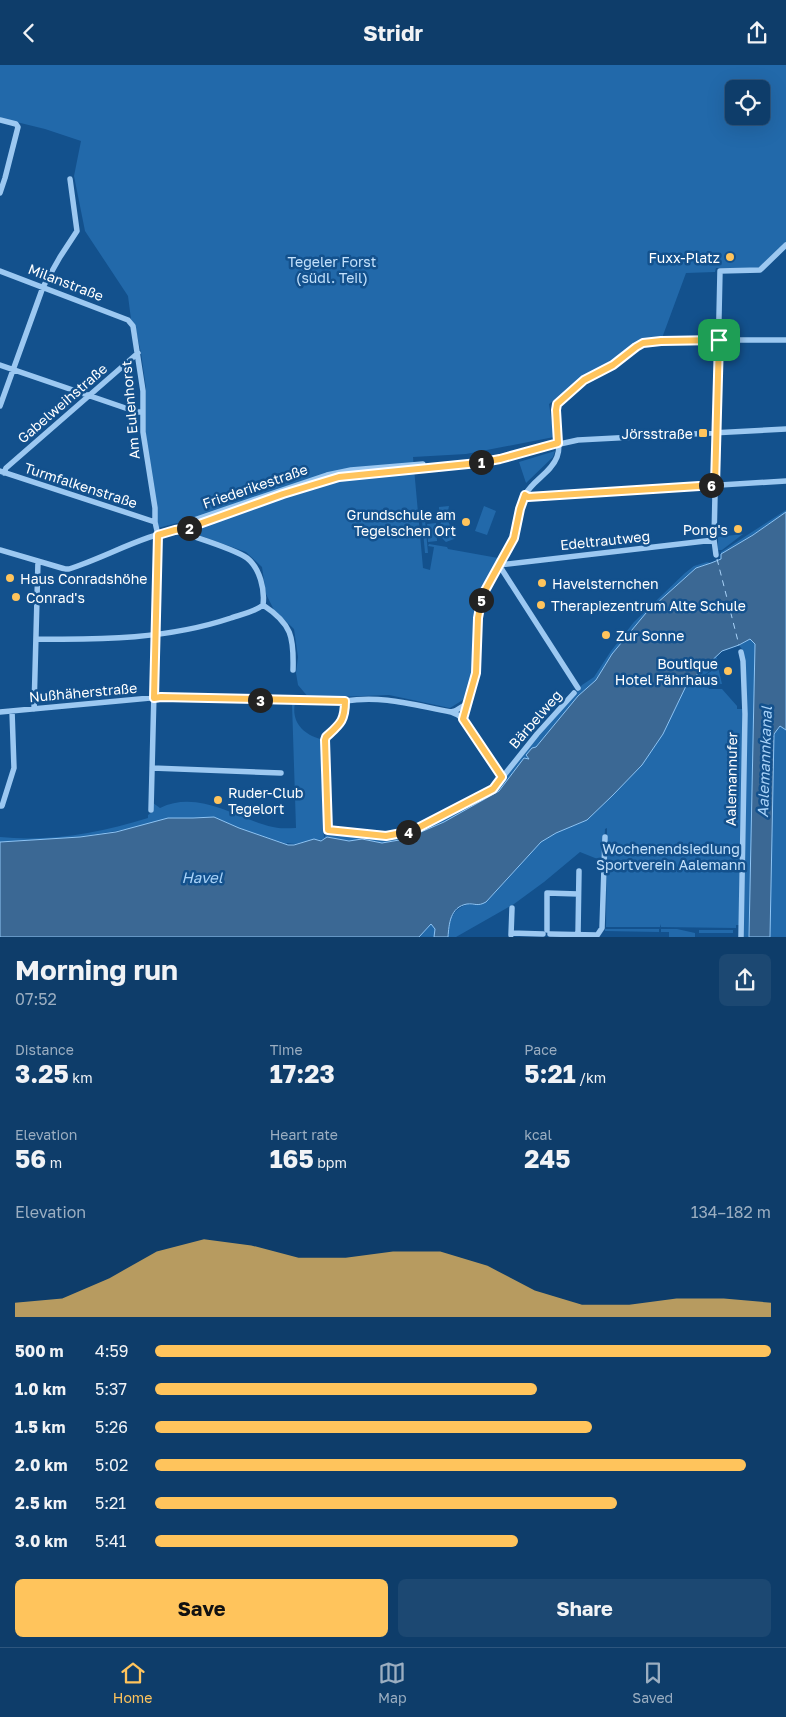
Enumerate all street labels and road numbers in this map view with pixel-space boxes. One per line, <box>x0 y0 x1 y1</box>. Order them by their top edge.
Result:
street label: Milanstraße <box>26 260 106 304</box>
street label: Gabelweihstraße <box>14 360 110 446</box>
street label: Am Eulenhorst <box>117 360 143 460</box>
street label: Turmfalkenstraße <box>22 459 140 511</box>
street label: Friederikestraße <box>200 460 310 512</box>
street label: Edeltrautweg <box>559 527 651 553</box>
street label: Nußhäherstraße <box>28 679 138 705</box>
street label: Bärbelweg <box>505 686 565 752</box>
street label: Aalemannufer <box>722 731 740 826</box>

